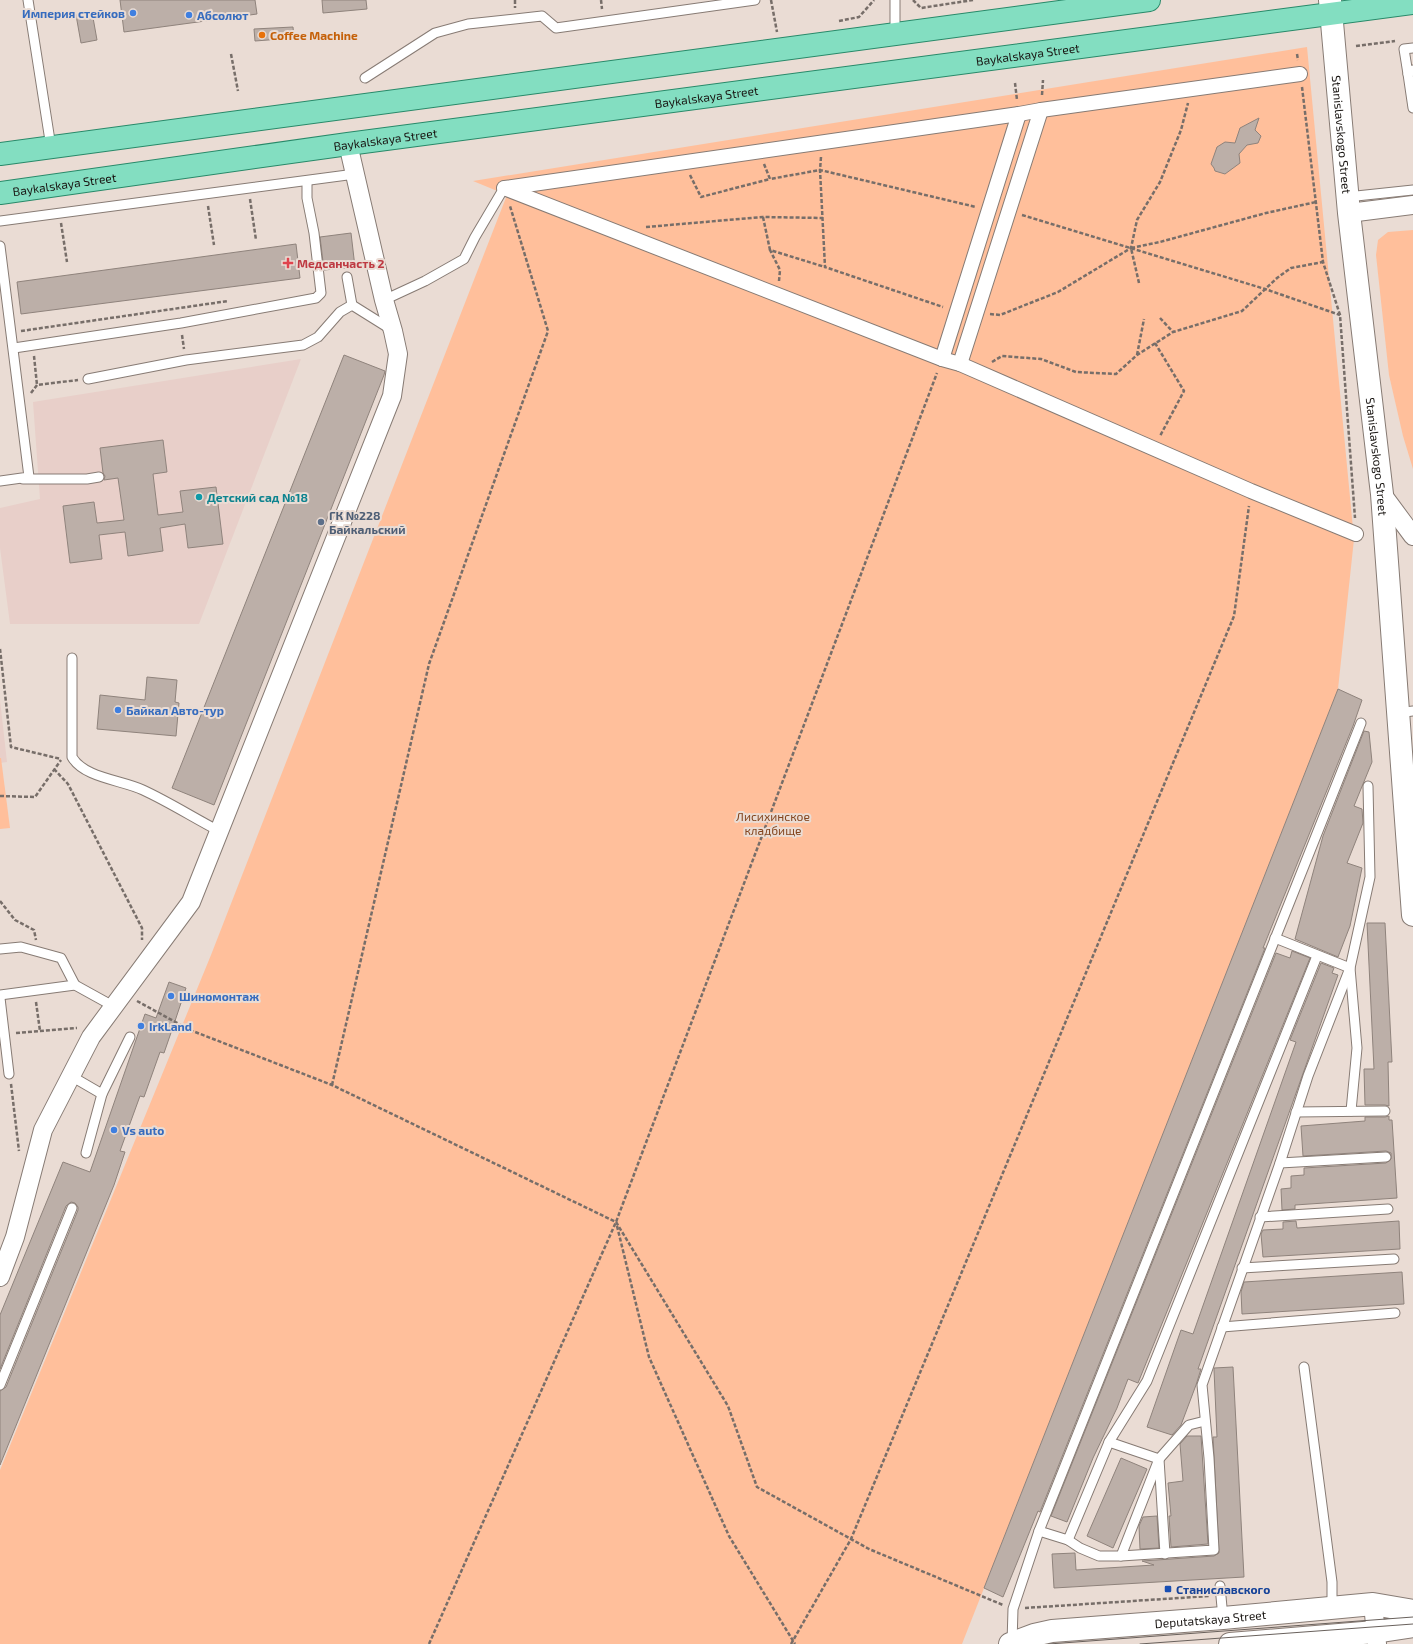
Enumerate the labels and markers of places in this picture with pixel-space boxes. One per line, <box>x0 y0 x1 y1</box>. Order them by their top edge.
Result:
place label: Империя стейков <box>22 6 125 20</box>
marker: Империя стейков <box>128 8 138 18</box>
place label: Абсолют <box>197 8 248 22</box>
marker: Абсолют <box>184 10 194 20</box>
place label: Coffee Machine <box>270 28 358 42</box>
marker: Coffee Machine <box>257 30 267 40</box>
place label: Медсанчасть 2 <box>297 256 385 270</box>
marker: Медсанчасть 2 <box>282 257 294 269</box>
place label: Детский сад №18 <box>207 490 308 504</box>
marker: Детский сад №18 <box>194 492 204 502</box>
place label: ГК №228 Байкальский <box>329 508 405 536</box>
marker: ГК №228 Байкальский <box>316 517 326 527</box>
place label: Байкал Авто-тур <box>126 703 224 717</box>
marker: Байкал Авто-тур <box>113 705 123 715</box>
place label: Шиномонтаж <box>179 989 259 1003</box>
marker: Шиномонтаж <box>166 991 176 1001</box>
place label: IrkLand <box>149 1019 192 1033</box>
marker: IrkLand <box>136 1021 146 1031</box>
place label: Vs auto <box>122 1123 164 1137</box>
marker: Vs auto <box>109 1125 119 1135</box>
place label: Станиславского <box>1176 1582 1270 1596</box>
marker: Станиславского <box>1163 1584 1173 1594</box>

